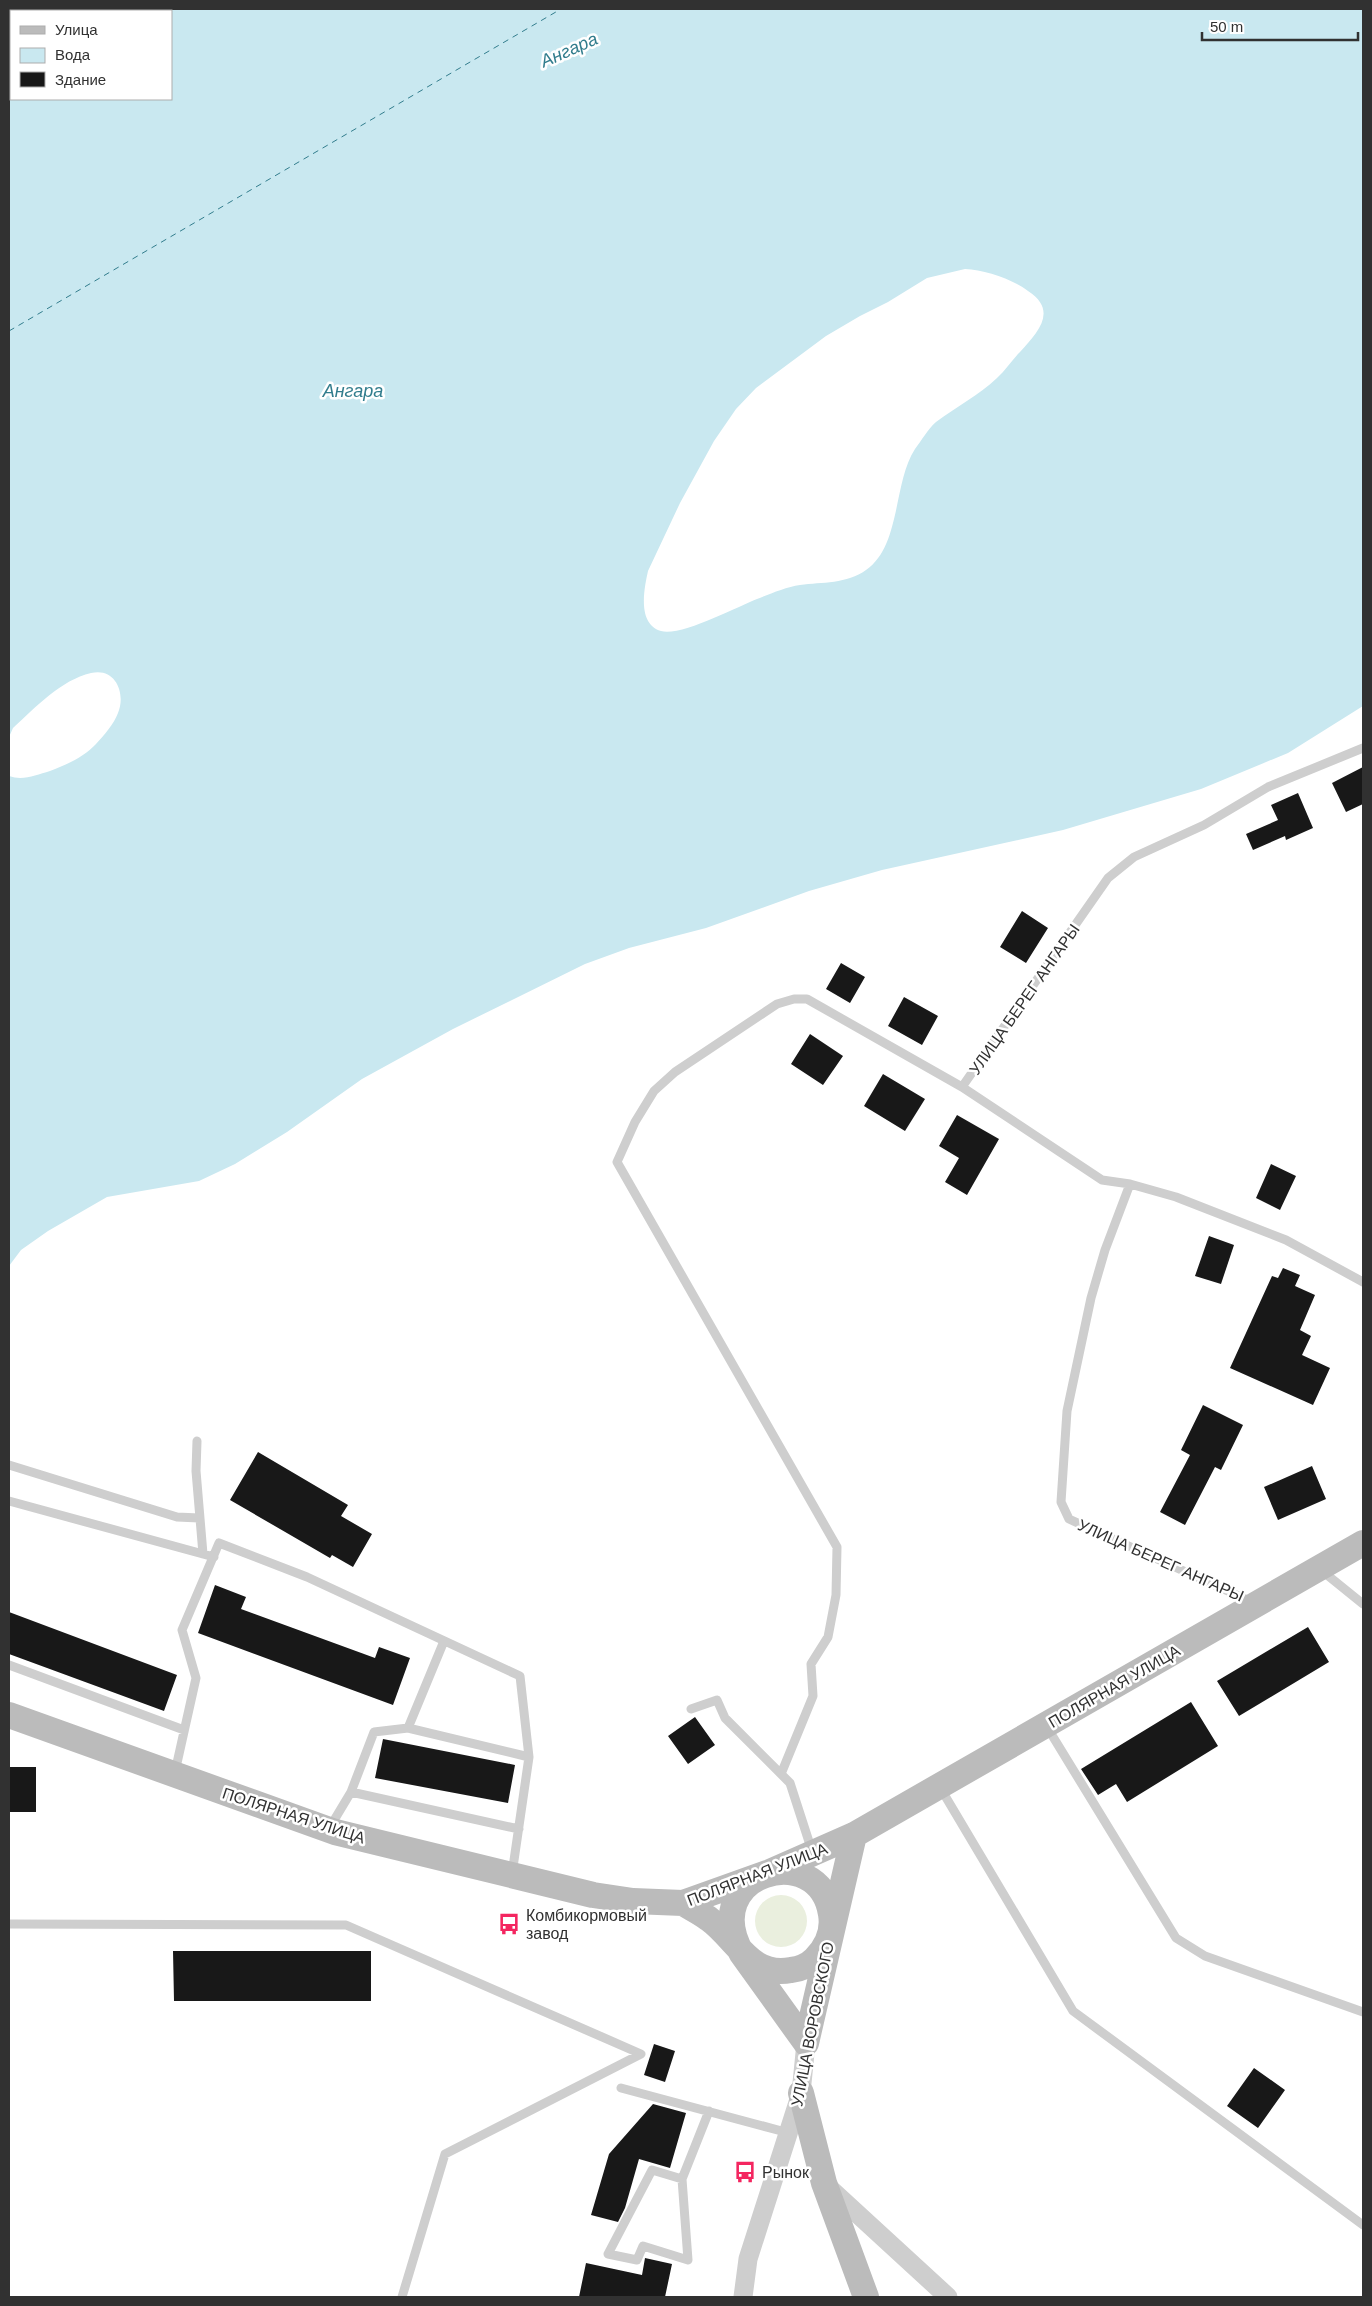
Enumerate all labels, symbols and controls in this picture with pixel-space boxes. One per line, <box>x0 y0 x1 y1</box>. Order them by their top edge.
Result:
legend <box>10 10 172 100</box>
scale bar <box>1202 10 1358 42</box>
text: 50 m <box>1210 18 1243 35</box>
text: Улица <box>55 21 98 38</box>
water label: Ангара <box>536 29 601 72</box>
text: Вода <box>55 46 91 63</box>
text: Здание <box>55 71 106 88</box>
water label: Ангара <box>322 381 383 401</box>
street label: УЛИЦА БЕРЕГ АНГАРЫ <box>966 921 1083 1078</box>
street label: УЛИЦА БЕРЕГ АНГАРЫ <box>1075 1516 1246 1605</box>
street label: ПОЛЯРНАЯ УЛИЦА <box>1046 1642 1183 1731</box>
street label: ПОЛЯРНАЯ УЛИЦА <box>220 1784 368 1847</box>
street label: ПОЛЯРНАЯ УЛИЦА <box>685 1840 830 1909</box>
place label: Комбикормовый завод <box>526 1907 647 1942</box>
bus stop icon: Комбикормовый завод <box>496 1911 522 1937</box>
street label: УЛИЦА ВОРОВСКОГО <box>788 1940 837 2108</box>
bus stop icon: Рынок <box>732 2159 758 2185</box>
place label: Рынок <box>762 2164 810 2181</box>

